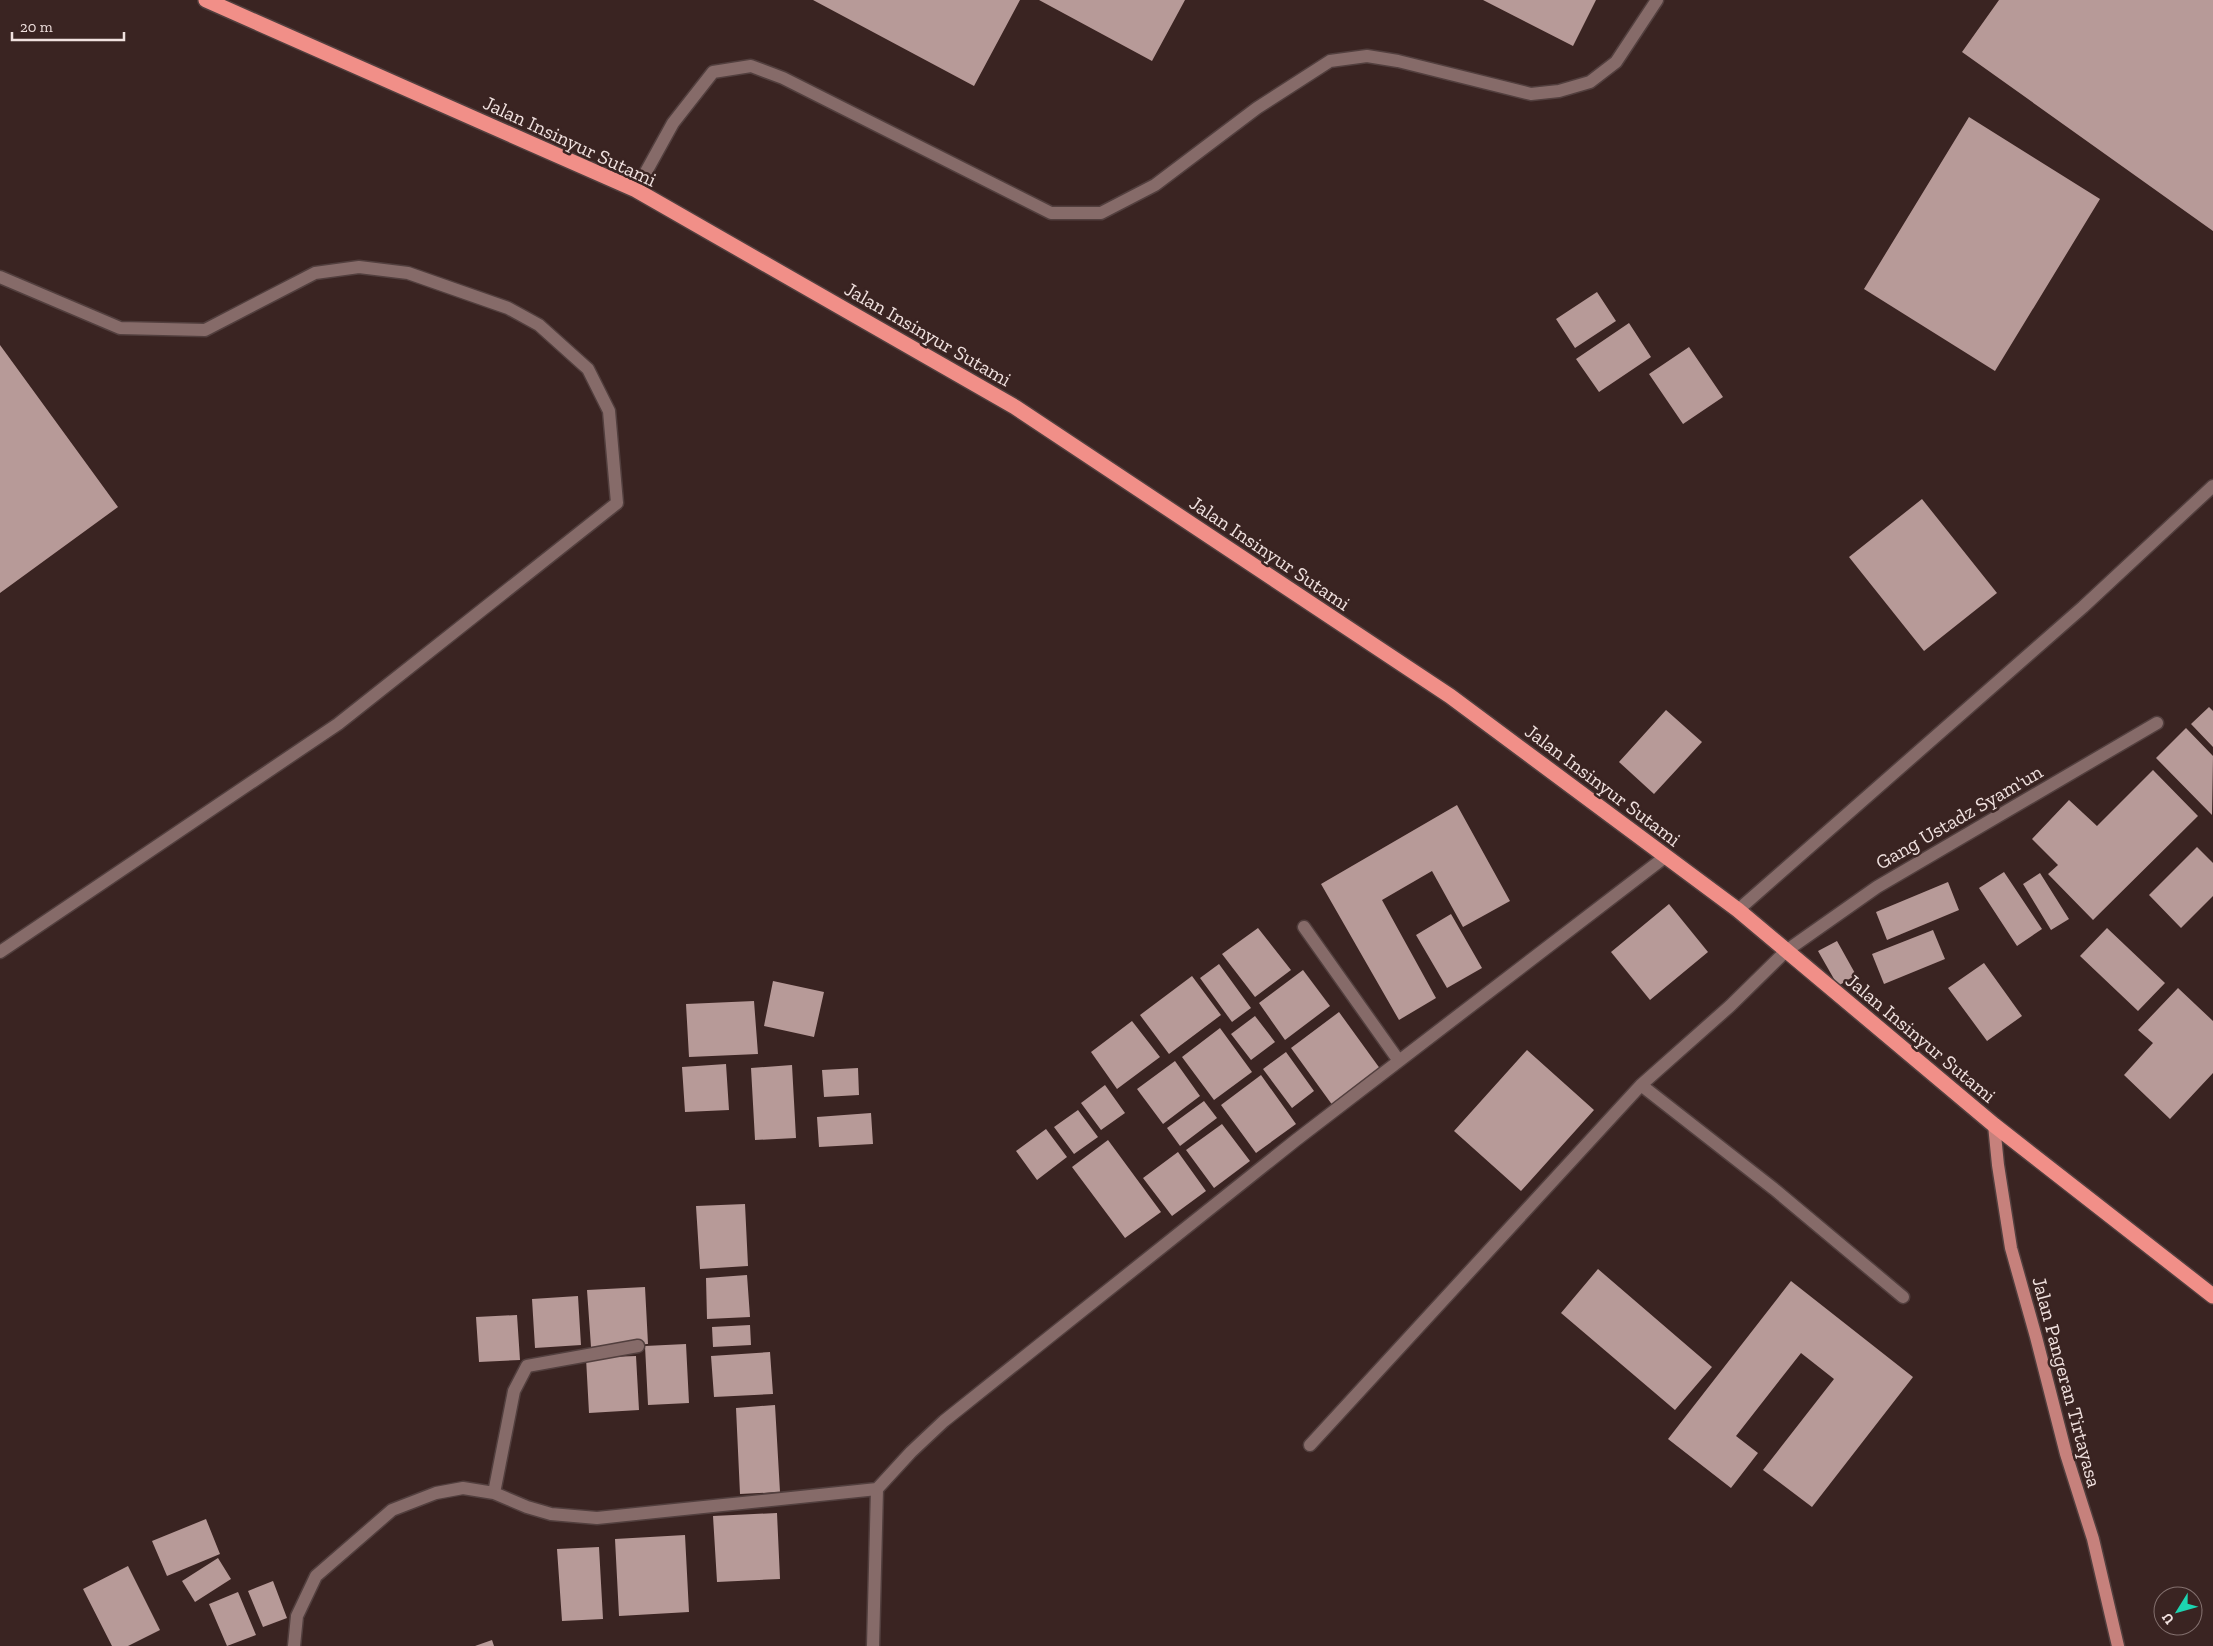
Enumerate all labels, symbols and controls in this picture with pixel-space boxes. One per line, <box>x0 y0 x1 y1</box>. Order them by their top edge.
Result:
scale bar <box>12 10 125 42</box>
text: 20 m <box>20 18 53 36</box>
street label: Jalan Insinyur Sutami <box>480 90 661 192</box>
street label: Jalan Insinyur Sutami <box>840 277 1016 392</box>
street label: Jalan Insinyur Sutami <box>1185 490 1355 616</box>
street label: Jalan Insinyur Sutami <box>1521 719 1686 851</box>
street label: Gang Ustadz Syam'un <box>1871 759 2047 875</box>
street label: Jalan Insinyur Sutami <box>1841 968 2001 1108</box>
street label: Jalan Pangeran Tirtayasa <box>2027 1274 2107 1490</box>
north arrow <box>2153 1586 2203 1636</box>
text: U <box>2158 1609 2178 1628</box>

